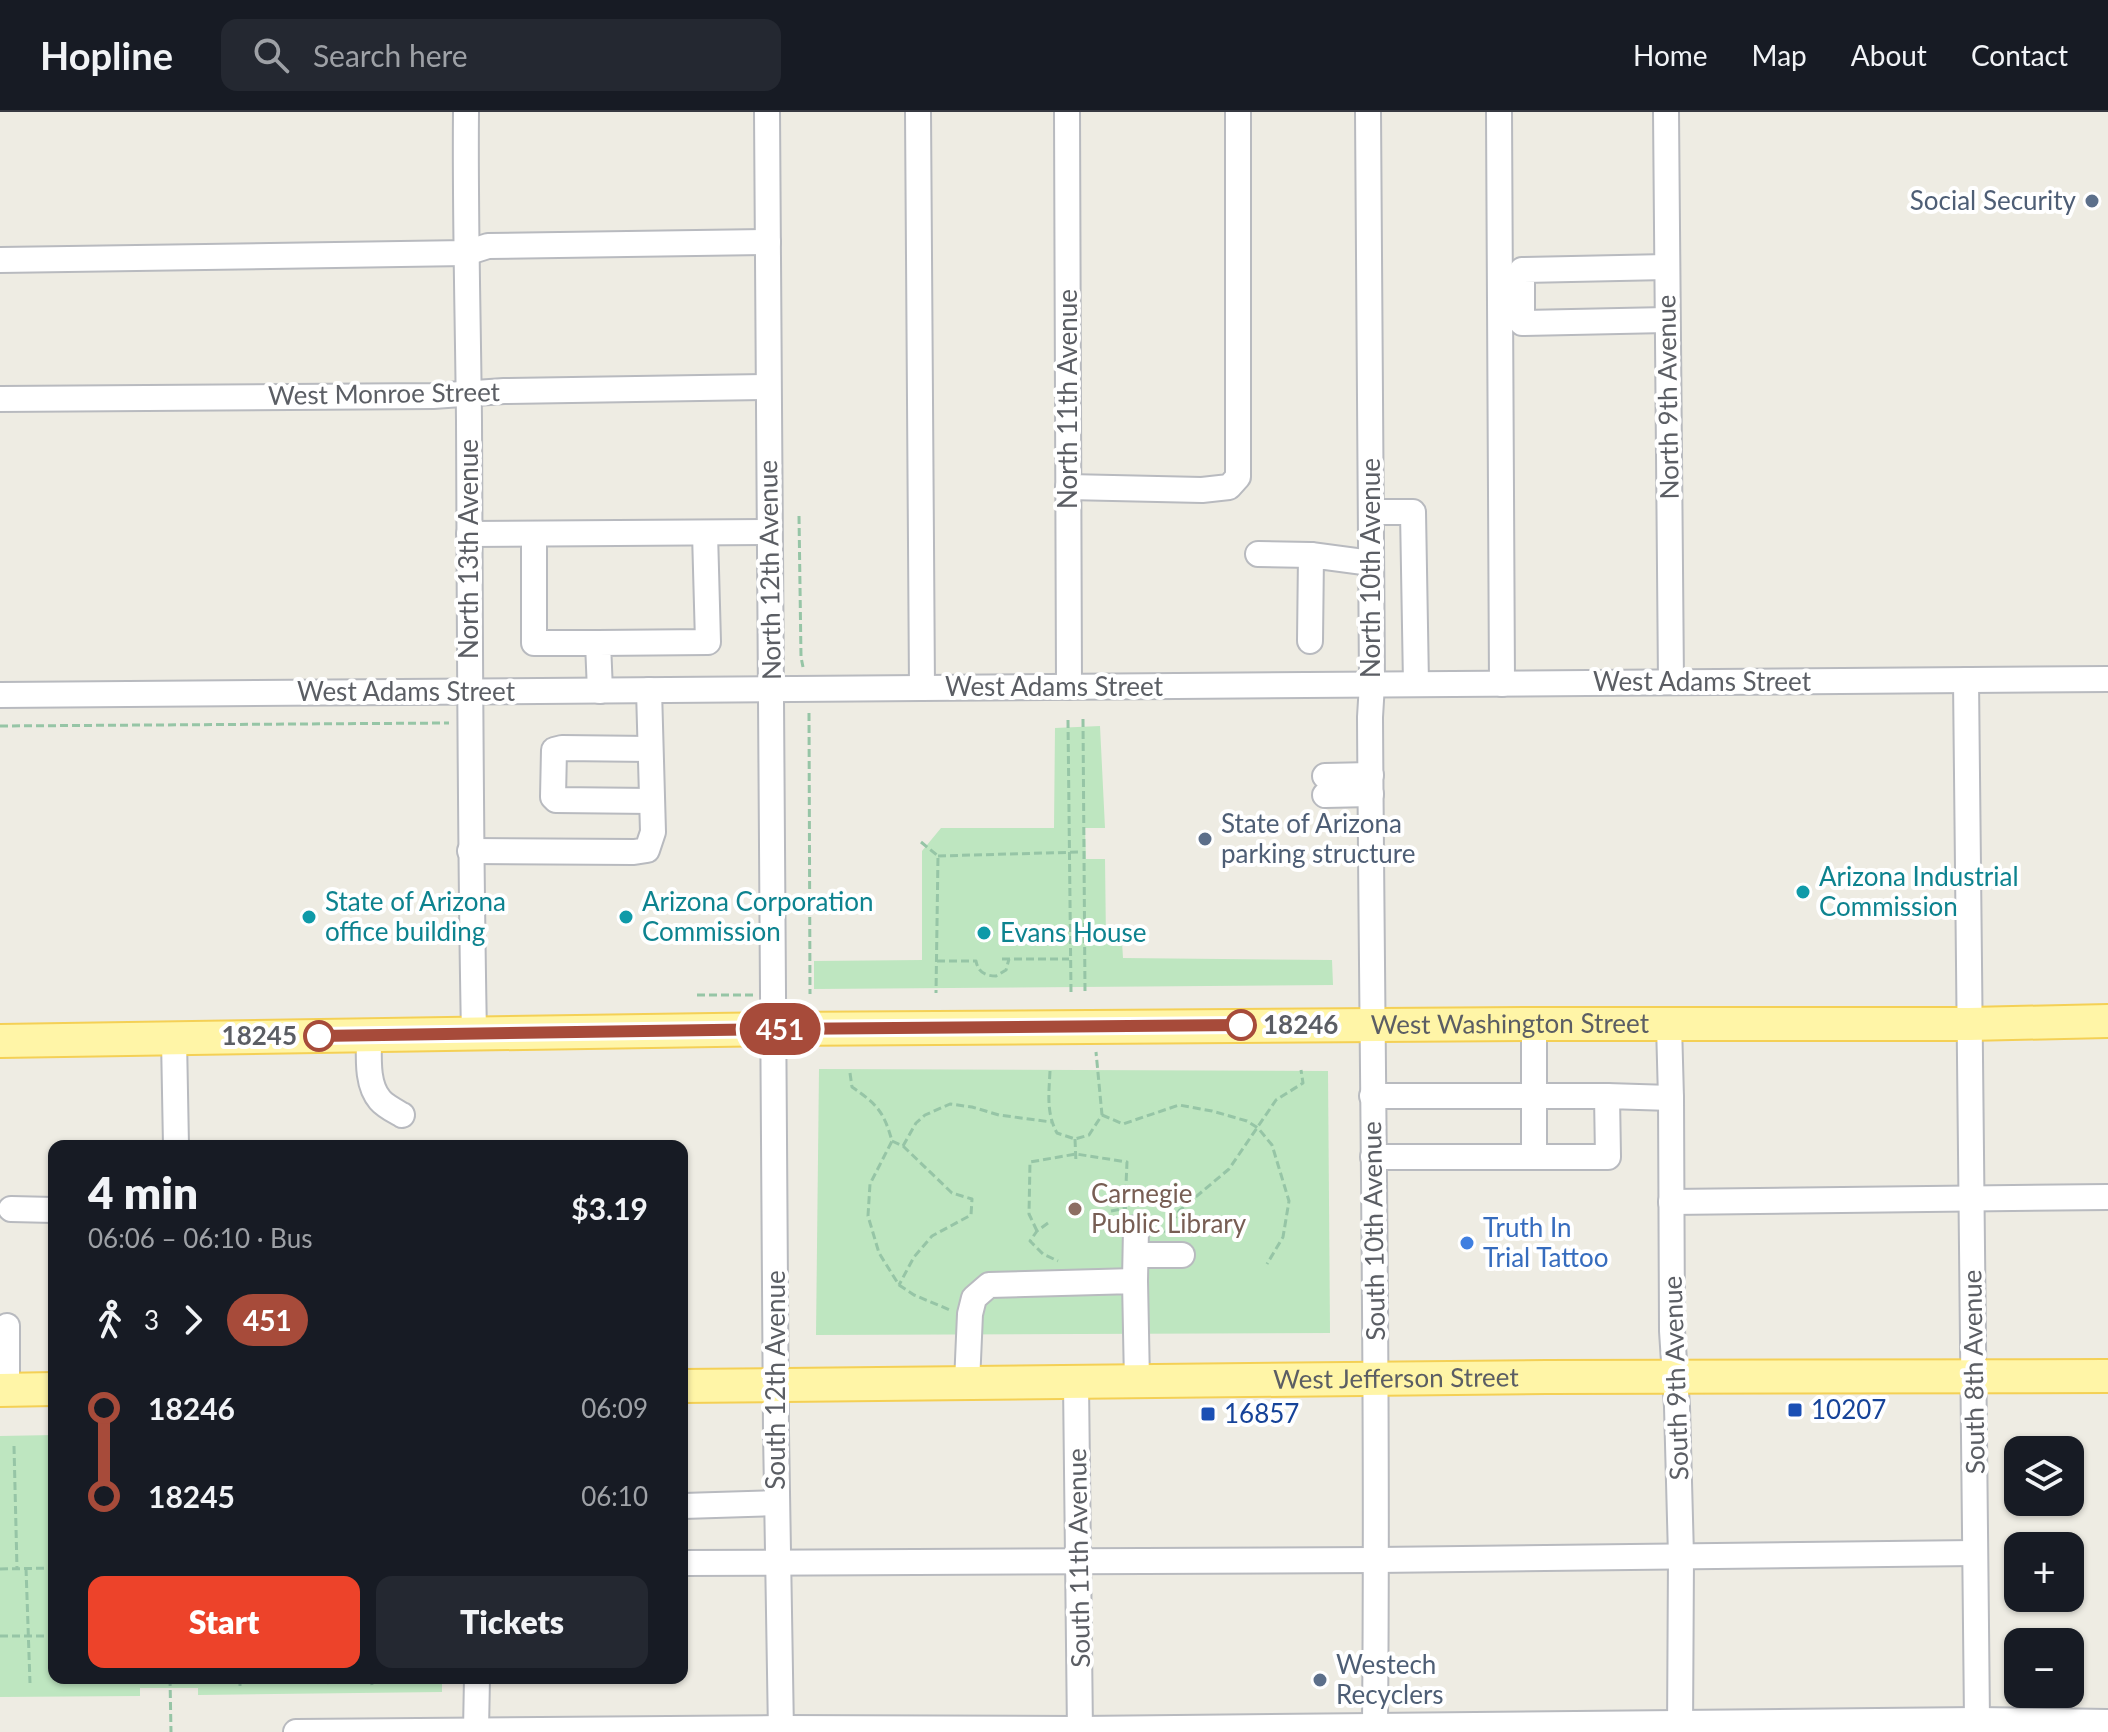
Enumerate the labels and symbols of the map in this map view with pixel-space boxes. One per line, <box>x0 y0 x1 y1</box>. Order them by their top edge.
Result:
place label: Social Security <box>1910 184 2077 216</box>
marker: Social Security <box>2083 192 2101 210</box>
street label: North 11th Avenue <box>1051 289 1083 509</box>
street label: North 9th Avenue <box>1649 294 1685 500</box>
street label: West Monroe Street <box>268 375 501 411</box>
street label: North 13th Avenue <box>452 439 484 659</box>
street label: North 10th Avenue <box>1354 458 1386 678</box>
street label: North 12th Avenue <box>751 460 787 680</box>
street label: West Adams Street <box>1593 665 1812 697</box>
street label: West Adams Street <box>945 670 1164 702</box>
street label: West Adams Street <box>297 675 516 707</box>
place label: State of Arizona parking structure <box>1221 807 1416 869</box>
marker: State of Arizona parking structure <box>1196 830 1214 848</box>
place label: Arizona Industrial Commission <box>1819 860 2019 922</box>
marker: Arizona Industrial Commission <box>1794 883 1812 901</box>
place label: State of Arizona office building <box>325 885 506 947</box>
place label: Arizona Corporation Commission <box>642 885 874 947</box>
marker: State of Arizona office building <box>300 908 318 926</box>
marker: Arizona Corporation Commission <box>617 908 635 926</box>
place label: Evans House <box>1000 916 1147 948</box>
marker: Evans House <box>975 924 993 942</box>
line badge: 451 <box>734 1003 826 1055</box>
street label: West Washington Street <box>1371 1007 1650 1040</box>
place label: 18246 <box>1263 1008 1338 1040</box>
marker: 18246 <box>1226 1010 1256 1040</box>
place label: 18245 <box>222 1019 297 1051</box>
marker: 18245 <box>304 1021 334 1051</box>
street label: South 10th Avenue <box>1355 1121 1391 1341</box>
place label: Carnegie Public Library <box>1091 1177 1247 1239</box>
marker: Carnegie Public Library <box>1066 1200 1084 1218</box>
place label: Truth In Trial Tattoo <box>1483 1211 1608 1273</box>
marker: Truth In Trial Tattoo <box>1458 1234 1476 1252</box>
street label: South 8th Avenue <box>1955 1269 1991 1475</box>
street label: South 12th Avenue <box>759 1270 791 1490</box>
street label: South 9th Avenue <box>1655 1275 1695 1481</box>
street label: West Jefferson Street <box>1273 1360 1520 1395</box>
place label: 10207 <box>1811 1393 1886 1425</box>
place label: 16857 <box>1224 1397 1299 1429</box>
marker: 10207 <box>1786 1401 1804 1419</box>
marker: 16857 <box>1199 1405 1217 1423</box>
street label: South 11th Avenue <box>1060 1448 1096 1668</box>
place label: Westech Recyclers <box>1336 1648 1444 1710</box>
marker: Westech Recyclers <box>1311 1671 1329 1689</box>

